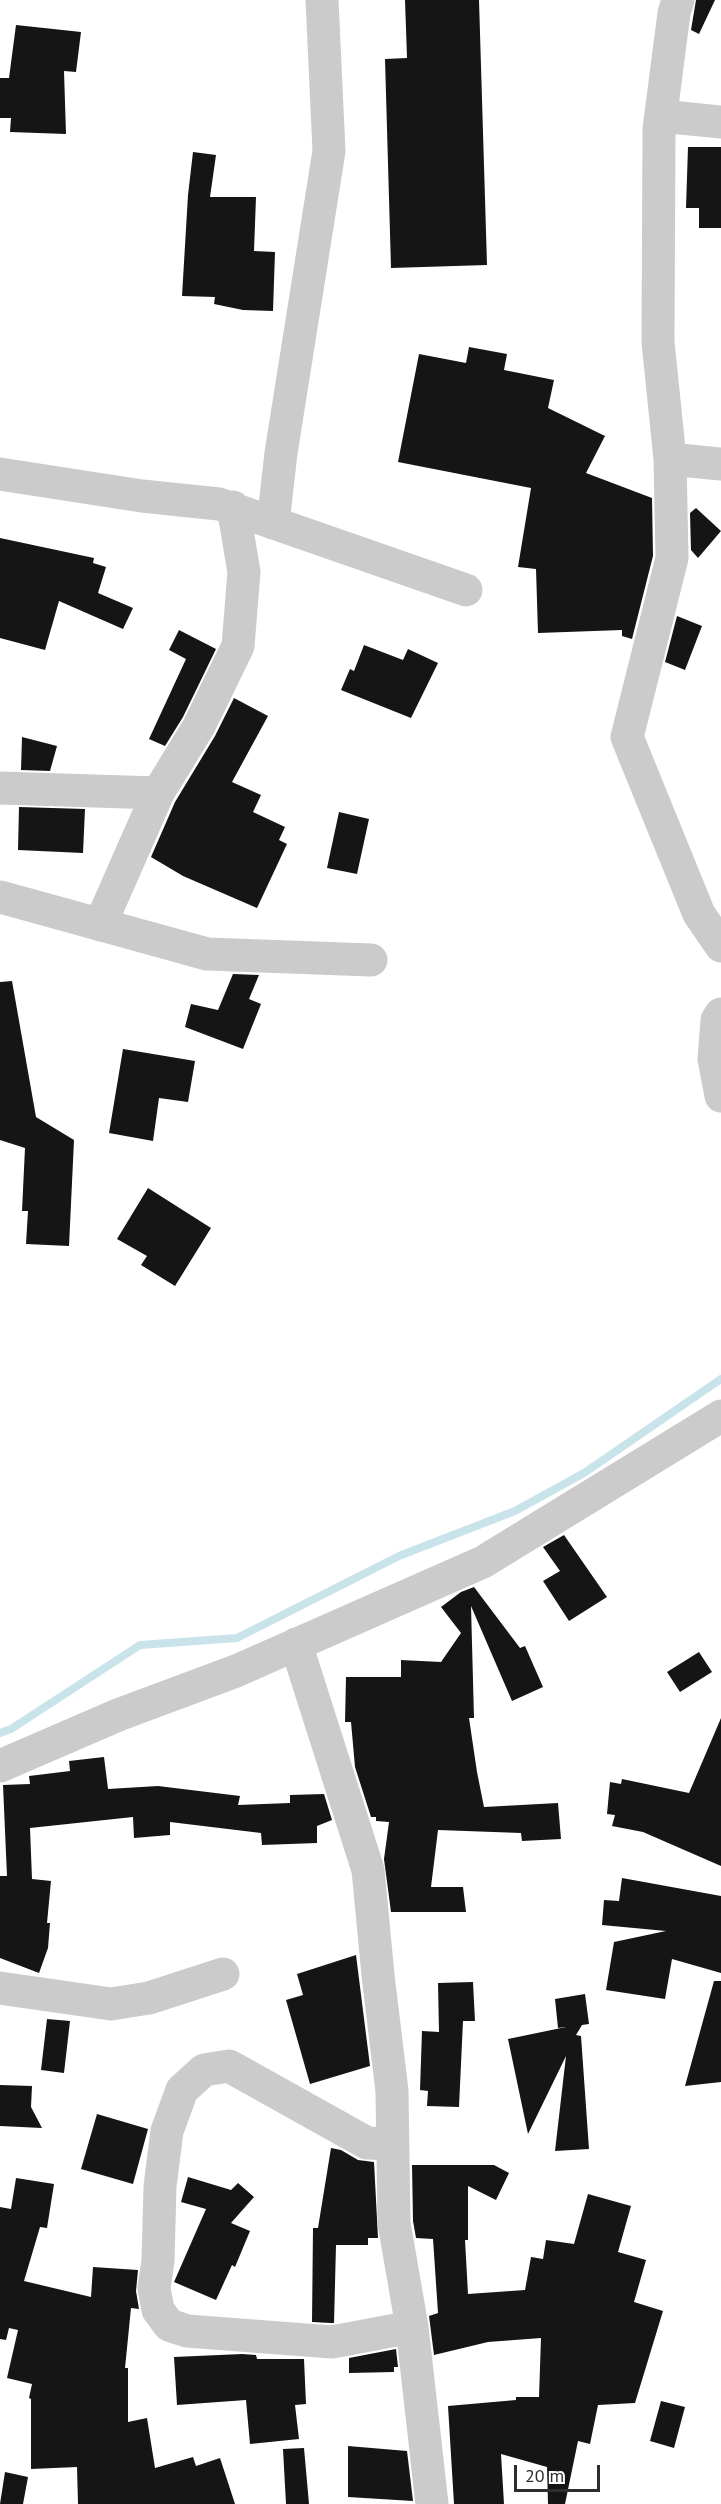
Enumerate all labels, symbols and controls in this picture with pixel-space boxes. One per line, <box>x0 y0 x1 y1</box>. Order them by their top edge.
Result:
scale bar <box>517 2453 602 2491</box>
text: 20 m <box>525 2464 564 2487</box>

